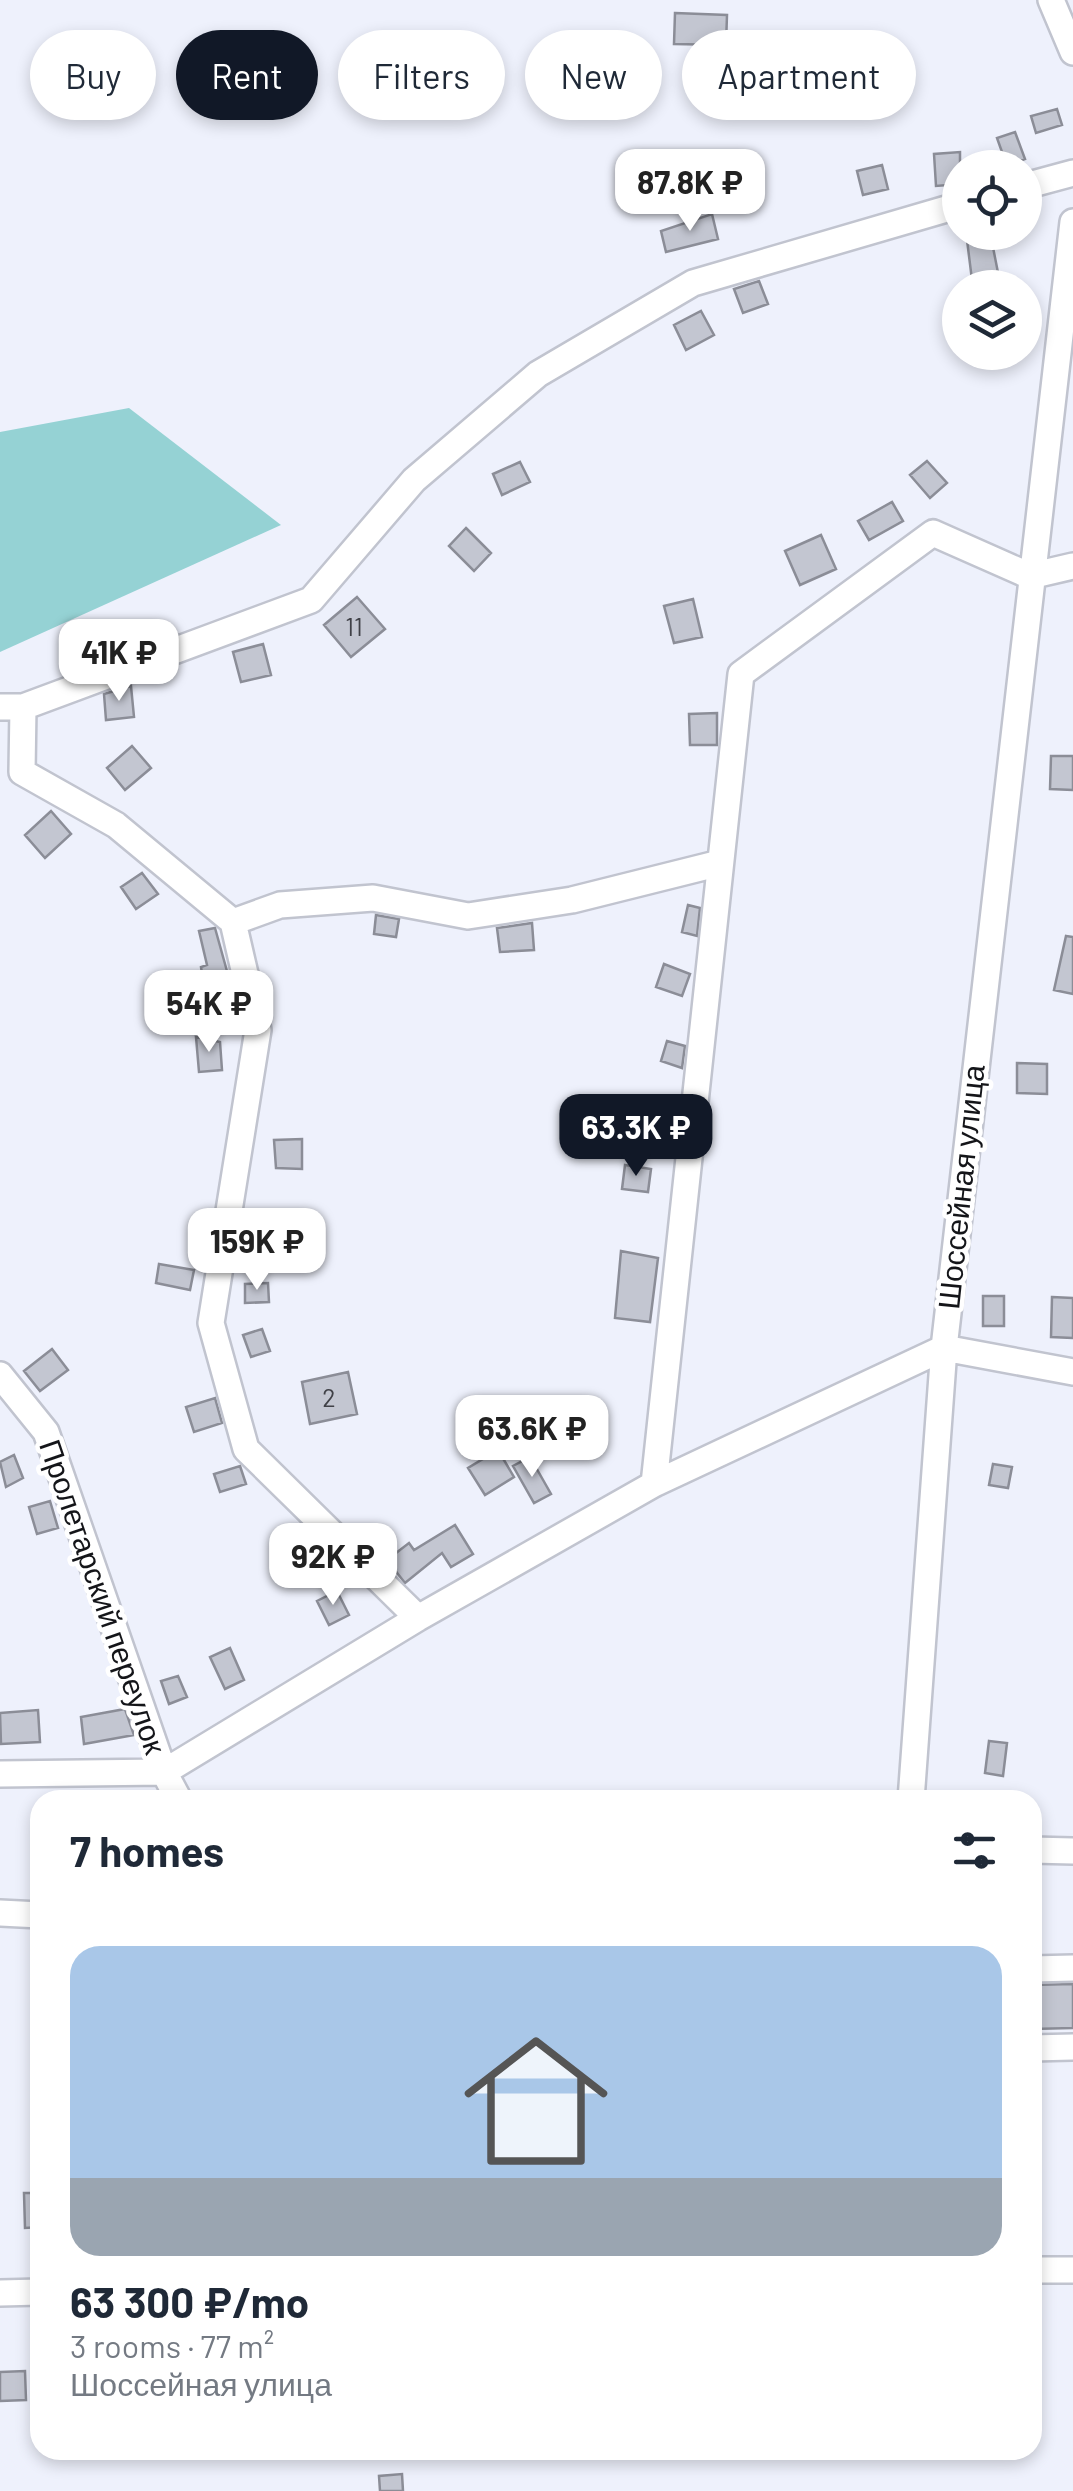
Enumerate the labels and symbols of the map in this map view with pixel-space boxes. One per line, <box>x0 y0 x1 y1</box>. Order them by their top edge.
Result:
pin: 87.8K ₽ <box>598 149 782 234</box>
house number: 11 <box>345 611 363 641</box>
pin: 41K ₽ <box>49 619 189 704</box>
pin: 54K ₽ <box>139 970 279 1055</box>
street label: Шоссейная улица <box>929 1062 991 1311</box>
pin: 63.3K ₽ <box>544 1094 728 1179</box>
pin: 159K ₽ <box>176 1208 338 1293</box>
house number: 2 <box>322 1382 336 1412</box>
pin: 63.6K ₽ <box>440 1395 624 1480</box>
street label: Пролетарский переулок <box>33 1435 175 1759</box>
pin: 92K ₽ <box>263 1523 403 1608</box>

